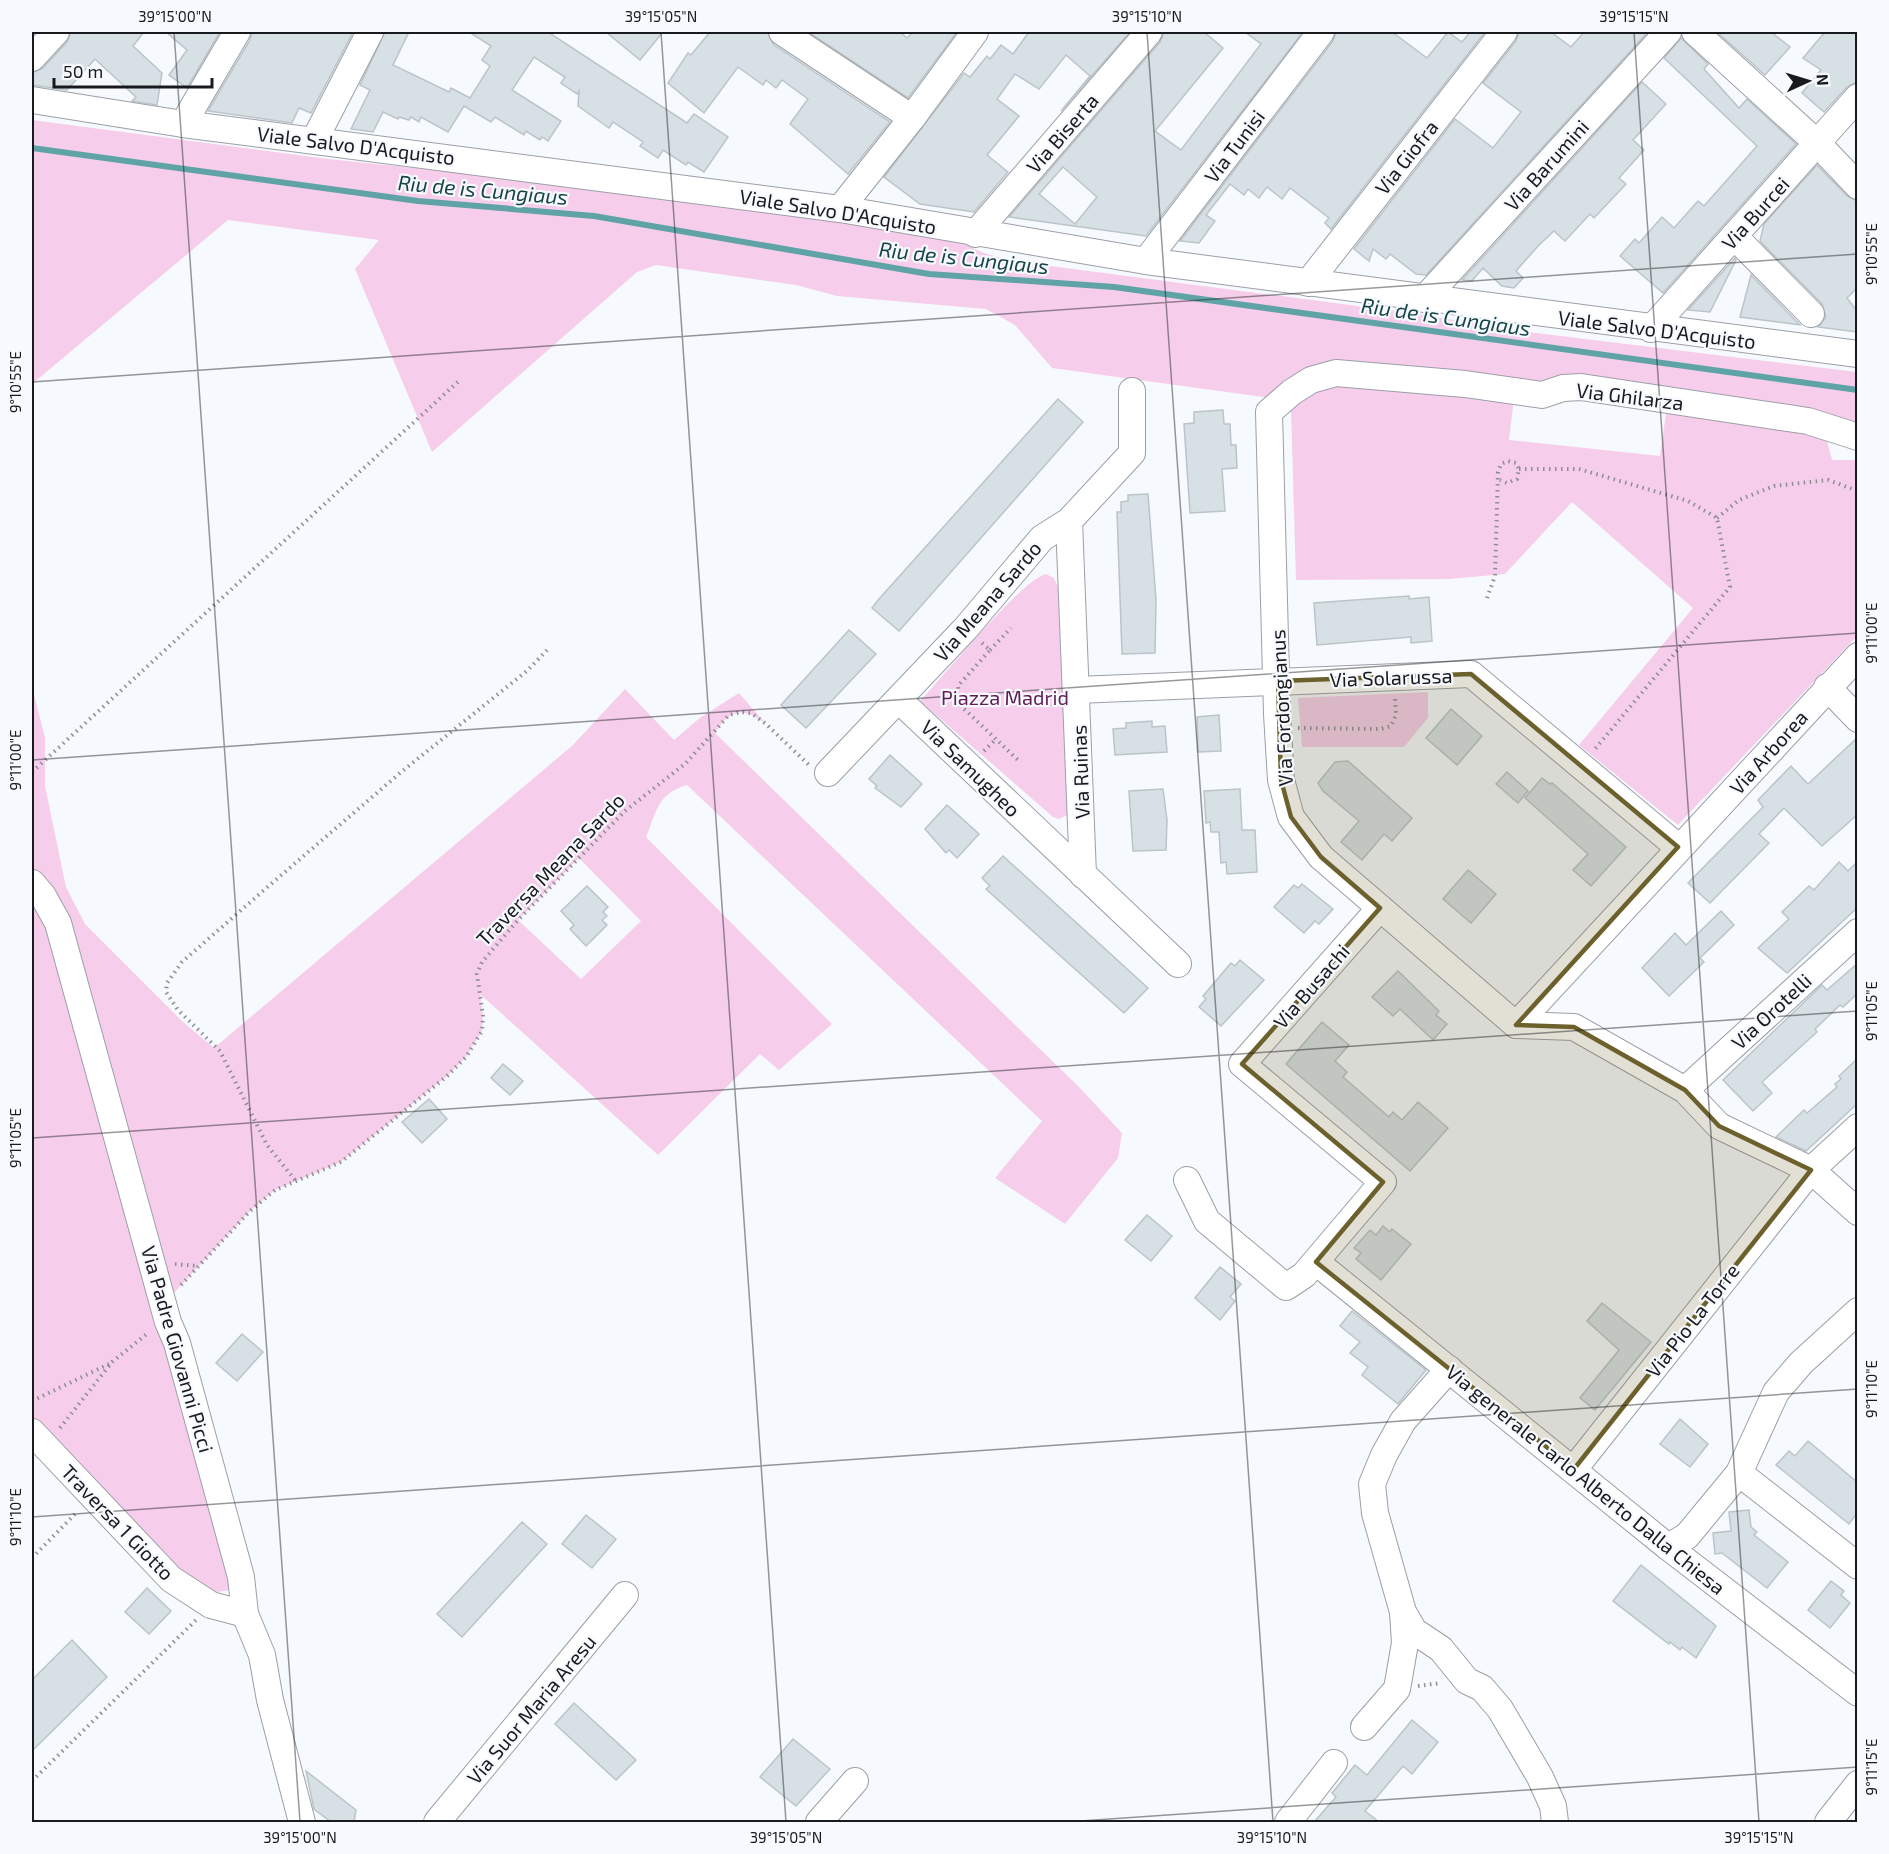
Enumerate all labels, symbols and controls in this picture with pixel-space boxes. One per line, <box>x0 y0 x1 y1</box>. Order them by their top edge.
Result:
text: 39°15'00"N <box>138 7 212 25</box>
text: 39°15'05"N <box>625 7 697 25</box>
text: 39°15'10"N <box>1112 7 1182 25</box>
text: 39°15'15"N <box>1599 7 1669 25</box>
scale bar <box>54 51 212 89</box>
north arrow <box>1778 51 1838 111</box>
text: 50 m <box>63 60 103 82</box>
text: N <box>1814 73 1833 86</box>
street label: Via Biserta <box>1021 88 1103 178</box>
street label: Via Tunisi <box>1199 105 1269 187</box>
street label: Via Barumini <box>1499 114 1593 216</box>
street label: Via Giofra <box>1369 115 1443 199</box>
street label: Viale Salvo D'Acquisto <box>256 121 456 169</box>
water label: Riu de is Cungiaus <box>397 169 569 209</box>
street label: Via Burcei <box>1716 172 1794 254</box>
street label: Viale Salvo D'Acquisto <box>738 184 938 238</box>
text: 9°10'55"E <box>1862 223 1880 285</box>
water label: Riu de is Cungiaus <box>878 236 1050 278</box>
water label: Riu de is Cungiaus <box>1360 292 1532 340</box>
street label: Viale Salvo D'Acquisto <box>1557 305 1757 353</box>
text: 9°10'55"E <box>6 351 24 413</box>
street label: Via Ghilarza <box>1575 378 1685 414</box>
street label: Via Meana Sardo <box>928 536 1046 666</box>
text: 9°11'00"E <box>1862 603 1880 663</box>
street label: Via Fordongianus <box>1265 629 1297 787</box>
street label: Via Solarussa <box>1329 663 1453 691</box>
park label: Piazza Madrid <box>941 685 1069 709</box>
street label: Via Arborea <box>1724 705 1812 799</box>
street label: Via Samugheo <box>916 715 1026 821</box>
street label: Via Ruinas <box>1066 725 1094 819</box>
text: 9°11'00"E <box>6 730 24 790</box>
street label: Traversa Meana Sardo <box>471 788 629 950</box>
street label: Via Busachi <box>1268 939 1354 1033</box>
street label: Via Orotelli <box>1726 968 1816 1054</box>
text: 9°11'05"E <box>1862 981 1880 1041</box>
text: 9°11'05"E <box>6 1108 24 1168</box>
street label: Via Padre Giovanni Picci <box>137 1243 219 1455</box>
street label: Via Pio La Torre <box>1640 1258 1744 1382</box>
street label: Via generale Carlo Alberto Dalla Chiesa <box>1442 1359 1730 1599</box>
text: 9°11'10"E <box>1862 1360 1880 1418</box>
street label: Traversa 1 Giotto <box>57 1459 179 1585</box>
text: 9°11'10"E <box>6 1488 24 1546</box>
street label: Via Suor Maria Aresu <box>462 1629 600 1789</box>
text: 9°11'15"E <box>1862 1739 1880 1795</box>
text: 39°15'00"N <box>263 1828 337 1846</box>
text: 39°15'05"N <box>750 1828 822 1846</box>
text: 39°15'10"N <box>1237 1828 1307 1846</box>
text: 39°15'15"N <box>1724 1828 1794 1846</box>

